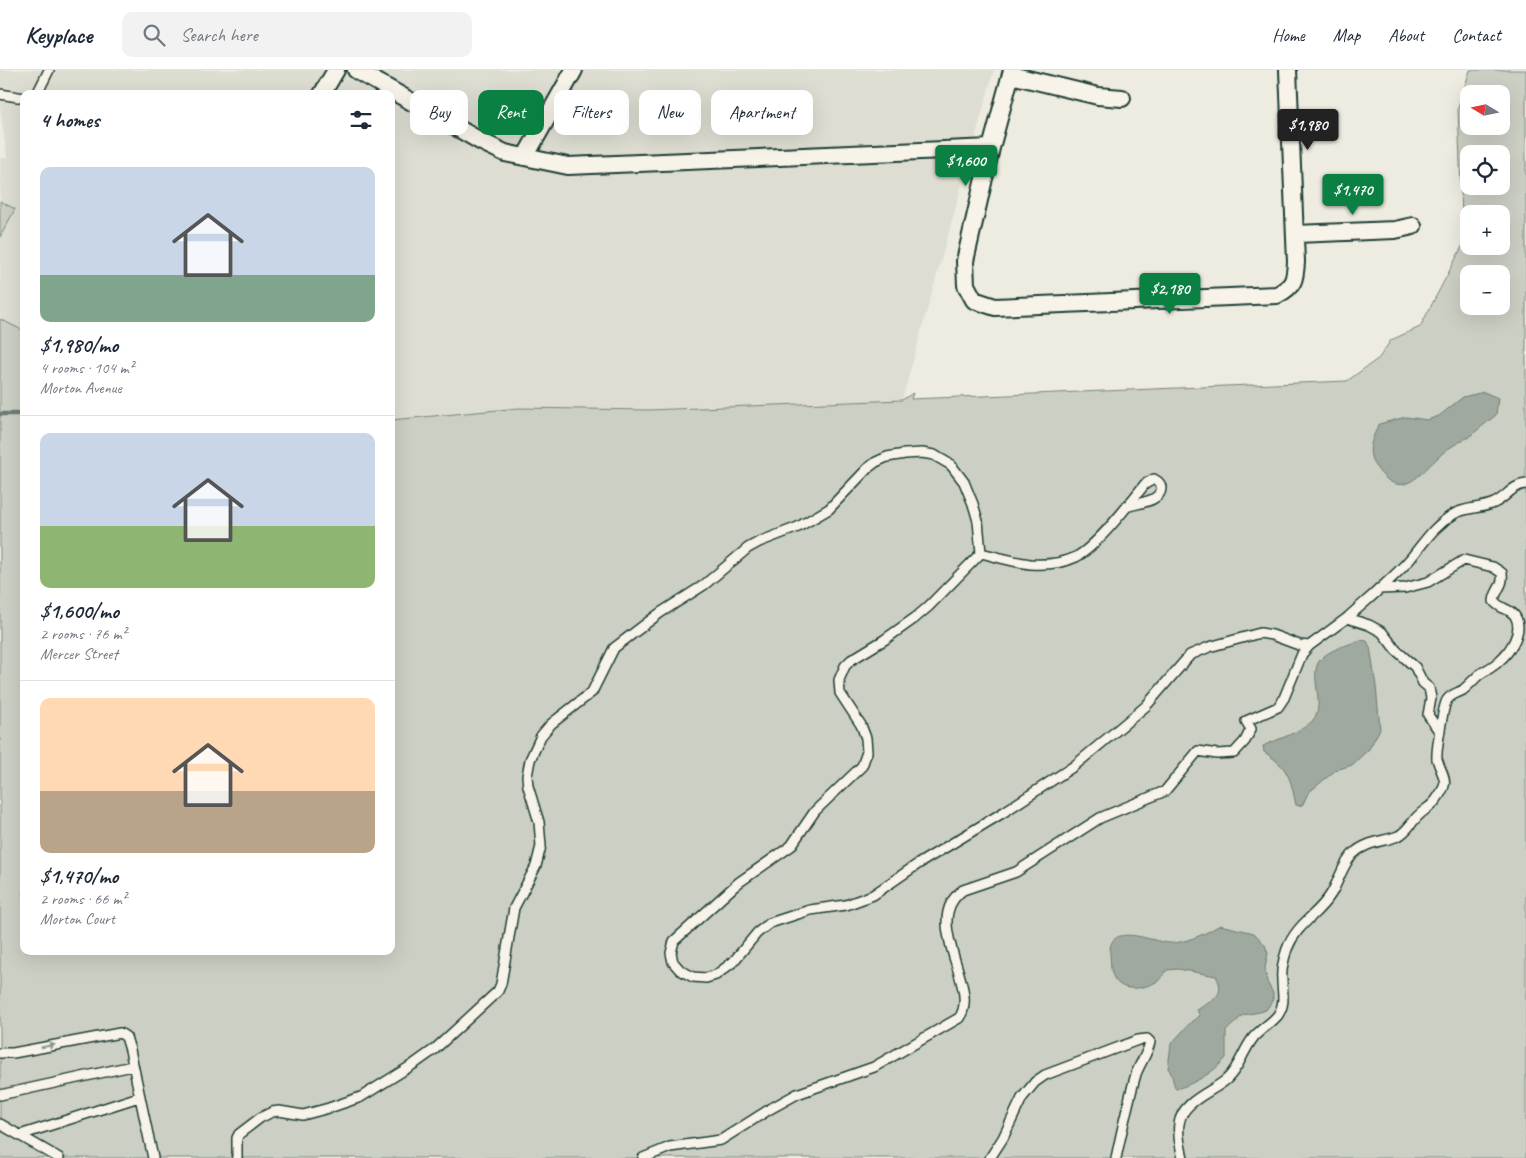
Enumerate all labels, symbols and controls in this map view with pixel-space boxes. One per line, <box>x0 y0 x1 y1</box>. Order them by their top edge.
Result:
search box <box>122 12 472 57</box>
text: Keyplace <box>25 20 92 50</box>
icon: search <box>140 21 168 49</box>
text: Search here <box>180 23 258 47</box>
text: Home <box>1272 24 1305 46</box>
text: Map <box>1333 24 1360 46</box>
text: About <box>1388 24 1424 46</box>
text: Contact <box>1452 24 1501 46</box>
north arrow <box>1460 85 1510 135</box>
map controls <box>1460 85 1510 315</box>
chip: Buy <box>410 90 468 135</box>
chip: Rent <box>478 90 544 135</box>
chip: Filters <box>554 90 629 135</box>
chip: New <box>639 90 701 135</box>
chip: Apartment <box>711 90 813 135</box>
icon: filters <box>347 106 375 134</box>
text: 4 homes <box>40 107 99 133</box>
pin: $1,980 <box>1267 108 1349 151</box>
text: $1,980 <box>1289 115 1327 135</box>
pin: $1,600 <box>925 144 1007 187</box>
button: locate <box>1460 145 1510 195</box>
text: $1,600 <box>946 151 986 171</box>
pin: $1,470 <box>1312 174 1394 216</box>
text: $1,470 <box>1333 180 1373 200</box>
icon: home <box>163 200 253 290</box>
button: + <box>1460 205 1510 255</box>
button: − <box>1460 265 1510 315</box>
pin: $2,180 <box>1129 272 1211 315</box>
text: $2,180 <box>1150 279 1190 299</box>
text: $1,980/mo <box>40 332 118 358</box>
text: 4 rooms · 104 m² <box>40 358 134 378</box>
text: Morton Avenue <box>40 378 122 398</box>
icon: home <box>163 465 253 555</box>
text: $1,600/mo <box>40 598 119 624</box>
text: 2 rooms · 76 m² <box>40 624 126 644</box>
text: Mercer Street <box>40 644 118 664</box>
icon: home <box>163 730 253 820</box>
text: $1,470/mo <box>40 863 118 889</box>
text: 2 rooms · 66 m² <box>40 889 126 909</box>
text: Morton Court <box>40 909 115 929</box>
one-way arrow <box>40 1042 56 1050</box>

